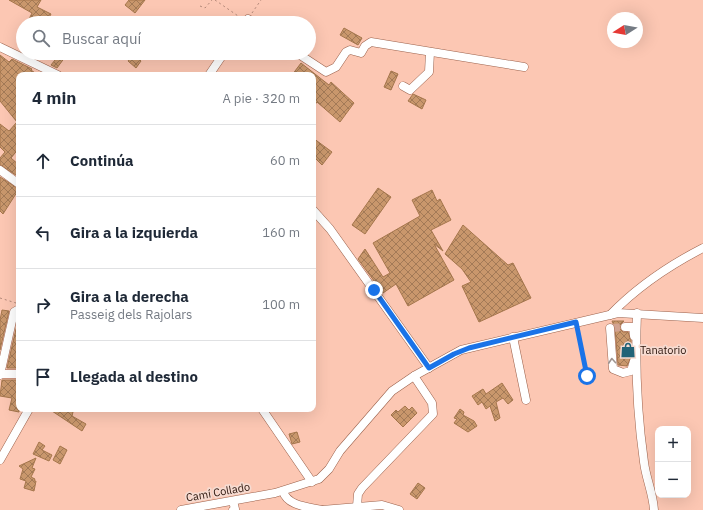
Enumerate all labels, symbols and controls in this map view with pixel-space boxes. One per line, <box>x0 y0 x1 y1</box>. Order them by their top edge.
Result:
north arrow <box>607 12 643 48</box>
search box <box>16 16 316 60</box>
icon: search <box>30 27 52 49</box>
text: Buscar aquí <box>62 29 141 48</box>
text: 4 min <box>32 87 76 109</box>
text: A pie · 320 m <box>222 90 300 107</box>
icon: ahead <box>32 150 54 172</box>
text: Continúa <box>70 151 134 170</box>
text: 60 m <box>270 152 300 169</box>
icon: left <box>32 222 54 244</box>
text: Gira a la izquierda <box>70 223 198 242</box>
text: 160 m <box>262 224 300 241</box>
route end <box>365 281 383 299</box>
text: Gira a la derecha <box>70 287 189 306</box>
icon: right <box>32 294 54 316</box>
text: 100 m <box>262 296 300 313</box>
text: Passeig dels Rajolars <box>70 306 192 323</box>
shop icon: Tanatorio <box>619 341 637 359</box>
place label: Tanatorio <box>640 343 686 357</box>
one-way arrow <box>608 358 617 364</box>
icon: arrive <box>32 366 54 388</box>
text: Llegada al destino <box>70 367 198 386</box>
route start <box>578 367 596 385</box>
map controls <box>655 426 691 498</box>
button: + <box>655 426 691 462</box>
button: − <box>655 462 691 498</box>
street label: Camí Collado <box>185 479 251 505</box>

